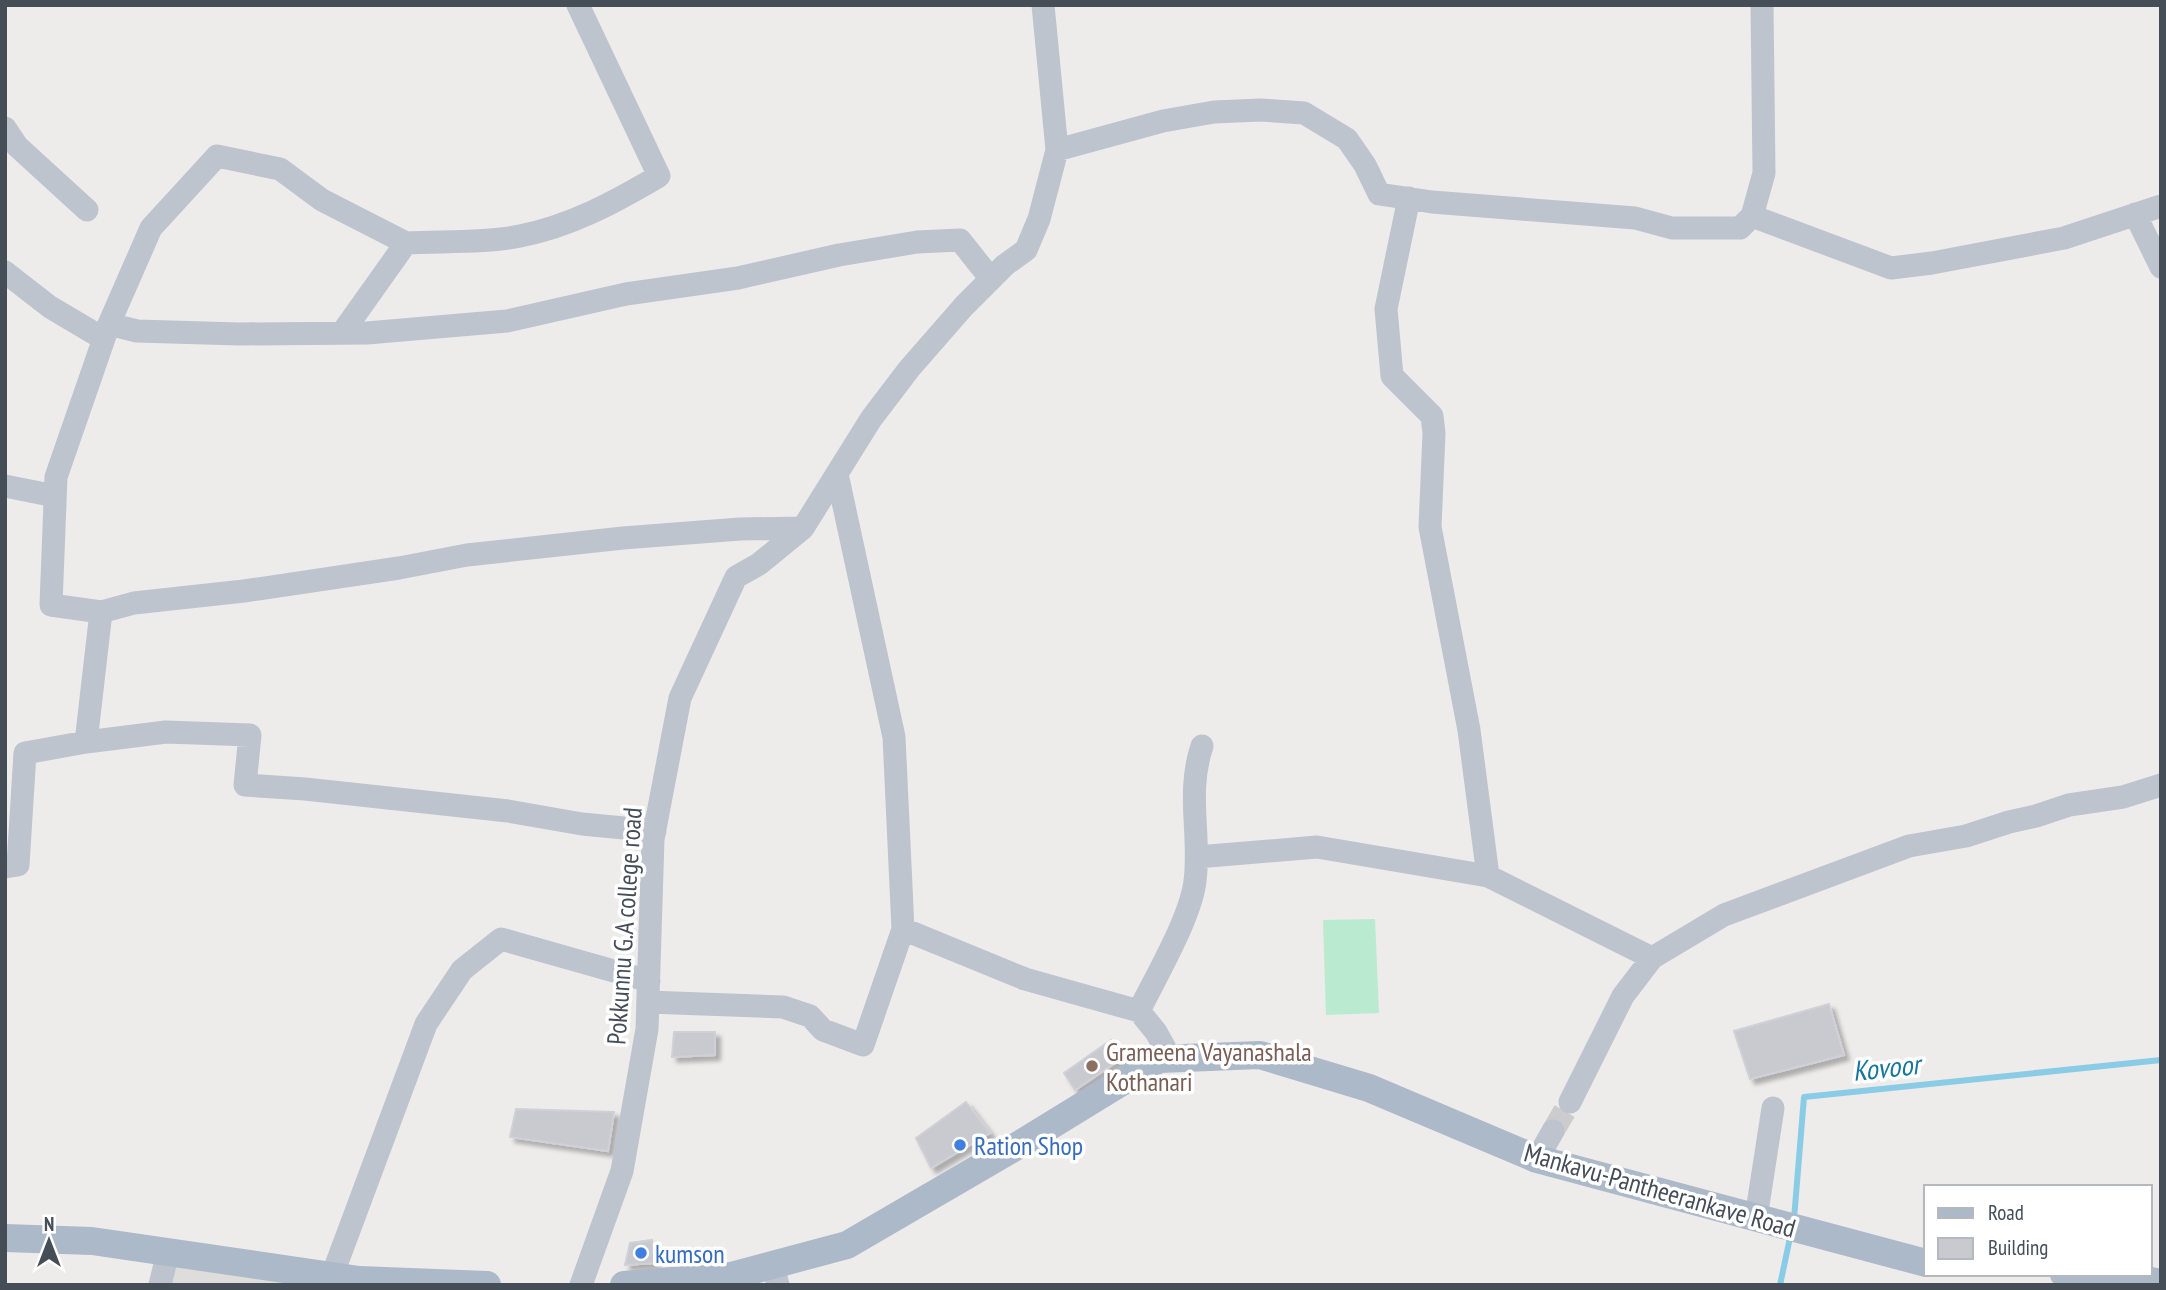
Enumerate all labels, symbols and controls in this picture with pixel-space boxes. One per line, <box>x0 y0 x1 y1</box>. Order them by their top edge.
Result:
street label: Pokkunnu G.A college road <box>599 806 649 1046</box>
place label: Grameena Vayanashala Kothanari <box>1106 1035 1312 1098</box>
water label: Kovoor <box>1851 1045 1926 1089</box>
marker: Grameena Vayanashala Kothanari <box>1084 1058 1100 1074</box>
place label: Ration Shop <box>974 1129 1083 1162</box>
street label: Mankavu-Pantheerankave Road <box>1521 1135 1799 1245</box>
marker: Ration Shop <box>952 1137 968 1153</box>
legend <box>1924 1185 2152 1276</box>
text: Road <box>1988 1199 2024 1226</box>
north arrow <box>14 1206 84 1276</box>
text: N <box>44 1212 54 1236</box>
text: Building <box>1988 1234 2048 1261</box>
place label: kumson <box>655 1237 725 1270</box>
marker: kumson <box>633 1245 649 1261</box>

